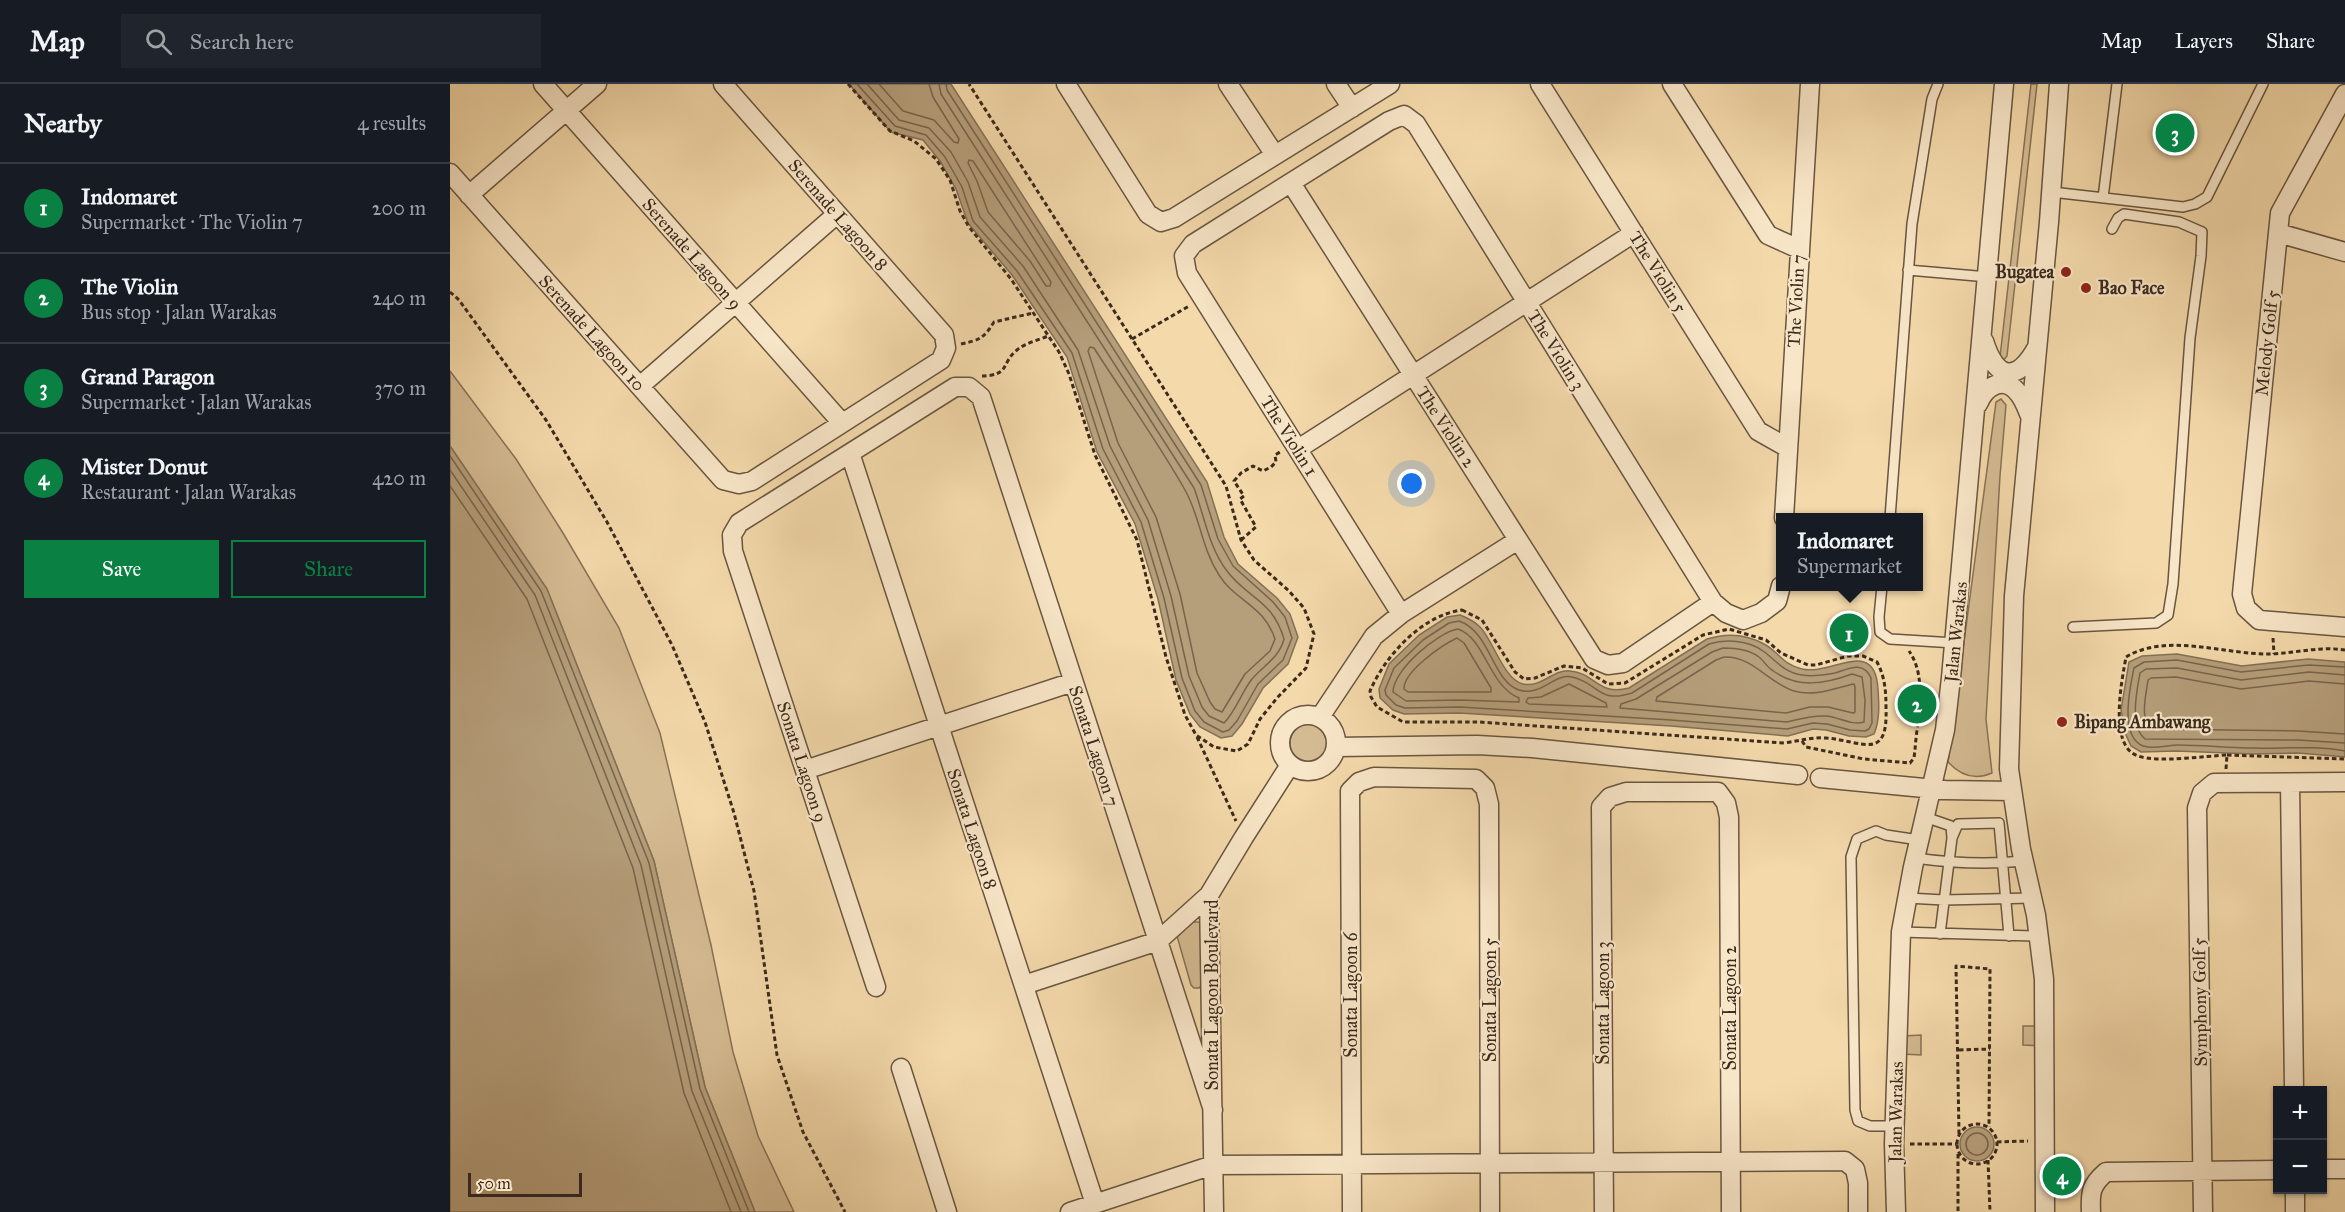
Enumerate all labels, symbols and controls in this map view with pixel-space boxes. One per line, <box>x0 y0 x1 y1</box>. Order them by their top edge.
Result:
search box <box>121 14 541 68</box>
text: Map <box>30 24 85 59</box>
icon: search <box>142 25 175 58</box>
text: Search here <box>190 28 294 55</box>
text: Map <box>2101 28 2142 54</box>
text: Layers <box>2175 28 2233 54</box>
text: Share <box>2266 28 2315 54</box>
text: Nearby <box>24 107 102 139</box>
pin: 3 <box>2156 110 2194 156</box>
text: 4 results <box>357 111 426 135</box>
street label: Serenade Lagoon 8 <box>783 155 892 276</box>
text: Indomaret <box>81 183 177 210</box>
street label: Serenade Lagoon 9 <box>637 194 746 315</box>
text: 1 <box>40 196 47 220</box>
text: 200 m <box>372 196 426 220</box>
text: Supermarket · The Violin 7 <box>81 210 303 234</box>
street label: The Violin 5 <box>1624 227 1692 317</box>
street label: The Violin 7 <box>1783 254 1809 348</box>
place label: Bugatea <box>1995 261 2054 284</box>
marker: Bugatea <box>2059 265 2073 279</box>
street label: Serenade Lagoon 10 <box>533 270 650 396</box>
text: The Violin <box>81 273 178 300</box>
place label: Bao Face <box>2098 277 2165 299</box>
marker: Bao Face <box>2079 281 2093 295</box>
text: 2 <box>39 286 48 310</box>
text: 240 m <box>372 286 426 310</box>
street label: Melody Golf 5 <box>2250 288 2284 397</box>
text: Bus stop · Jalan Warakas <box>81 300 277 324</box>
street label: The Violin 3 <box>1523 306 1589 394</box>
text: Grand Paragon <box>81 363 215 390</box>
text: 3 <box>40 376 48 400</box>
text: 370 m <box>375 376 426 400</box>
street label: The Violin 2 <box>1412 382 1480 472</box>
text: Supermarket · Jalan Warakas <box>81 390 312 414</box>
street label: The Violin 1 <box>1256 392 1322 480</box>
text: Mister Donut <box>81 453 208 480</box>
text: 4 <box>38 466 49 490</box>
text: 420 m <box>372 466 426 490</box>
your location <box>1397 469 1426 498</box>
text: Restaurant · Jalan Warakas <box>81 480 296 504</box>
popup <box>1776 513 1923 591</box>
text: Indomaret <box>1797 527 1893 554</box>
button: Save <box>24 540 219 598</box>
button: Share <box>231 540 426 598</box>
text: Supermarket <box>1797 554 1902 578</box>
street label: Jalan Warakas <box>1940 581 1973 686</box>
pin: 1 <box>1830 610 1868 656</box>
pin: 2 <box>1898 682 1936 726</box>
street label: Sonata Lagoon 7 <box>1063 683 1124 809</box>
street label: Sonata Lagoon 9 <box>771 699 832 826</box>
place label: Bipang Ambawang <box>2074 711 2211 734</box>
marker: Bipang Ambawang <box>2055 715 2069 729</box>
street label: Sonata Lagoon 8 <box>941 766 1002 892</box>
street label: Sonata Lagoon Boulevard <box>1201 900 1224 1090</box>
street label: Sonata Lagoon 6 <box>1340 932 1363 1058</box>
street label: Sonata Lagoon 5 <box>1479 937 1502 1062</box>
street label: Symphony Golf 5 <box>2188 937 2212 1067</box>
street label: Sonata Lagoon 3 <box>1592 941 1615 1065</box>
street label: Sonata Lagoon 2 <box>1719 945 1742 1070</box>
street label: Jalan Warakas <box>1884 1061 1909 1165</box>
map controls <box>2273 1086 2327 1194</box>
button: + <box>2273 1086 2327 1140</box>
button: − <box>2273 1140 2327 1194</box>
pin: 4 <box>2042 1154 2082 1198</box>
scale bar <box>468 1170 582 1198</box>
text: 50 m <box>477 1174 511 1193</box>

